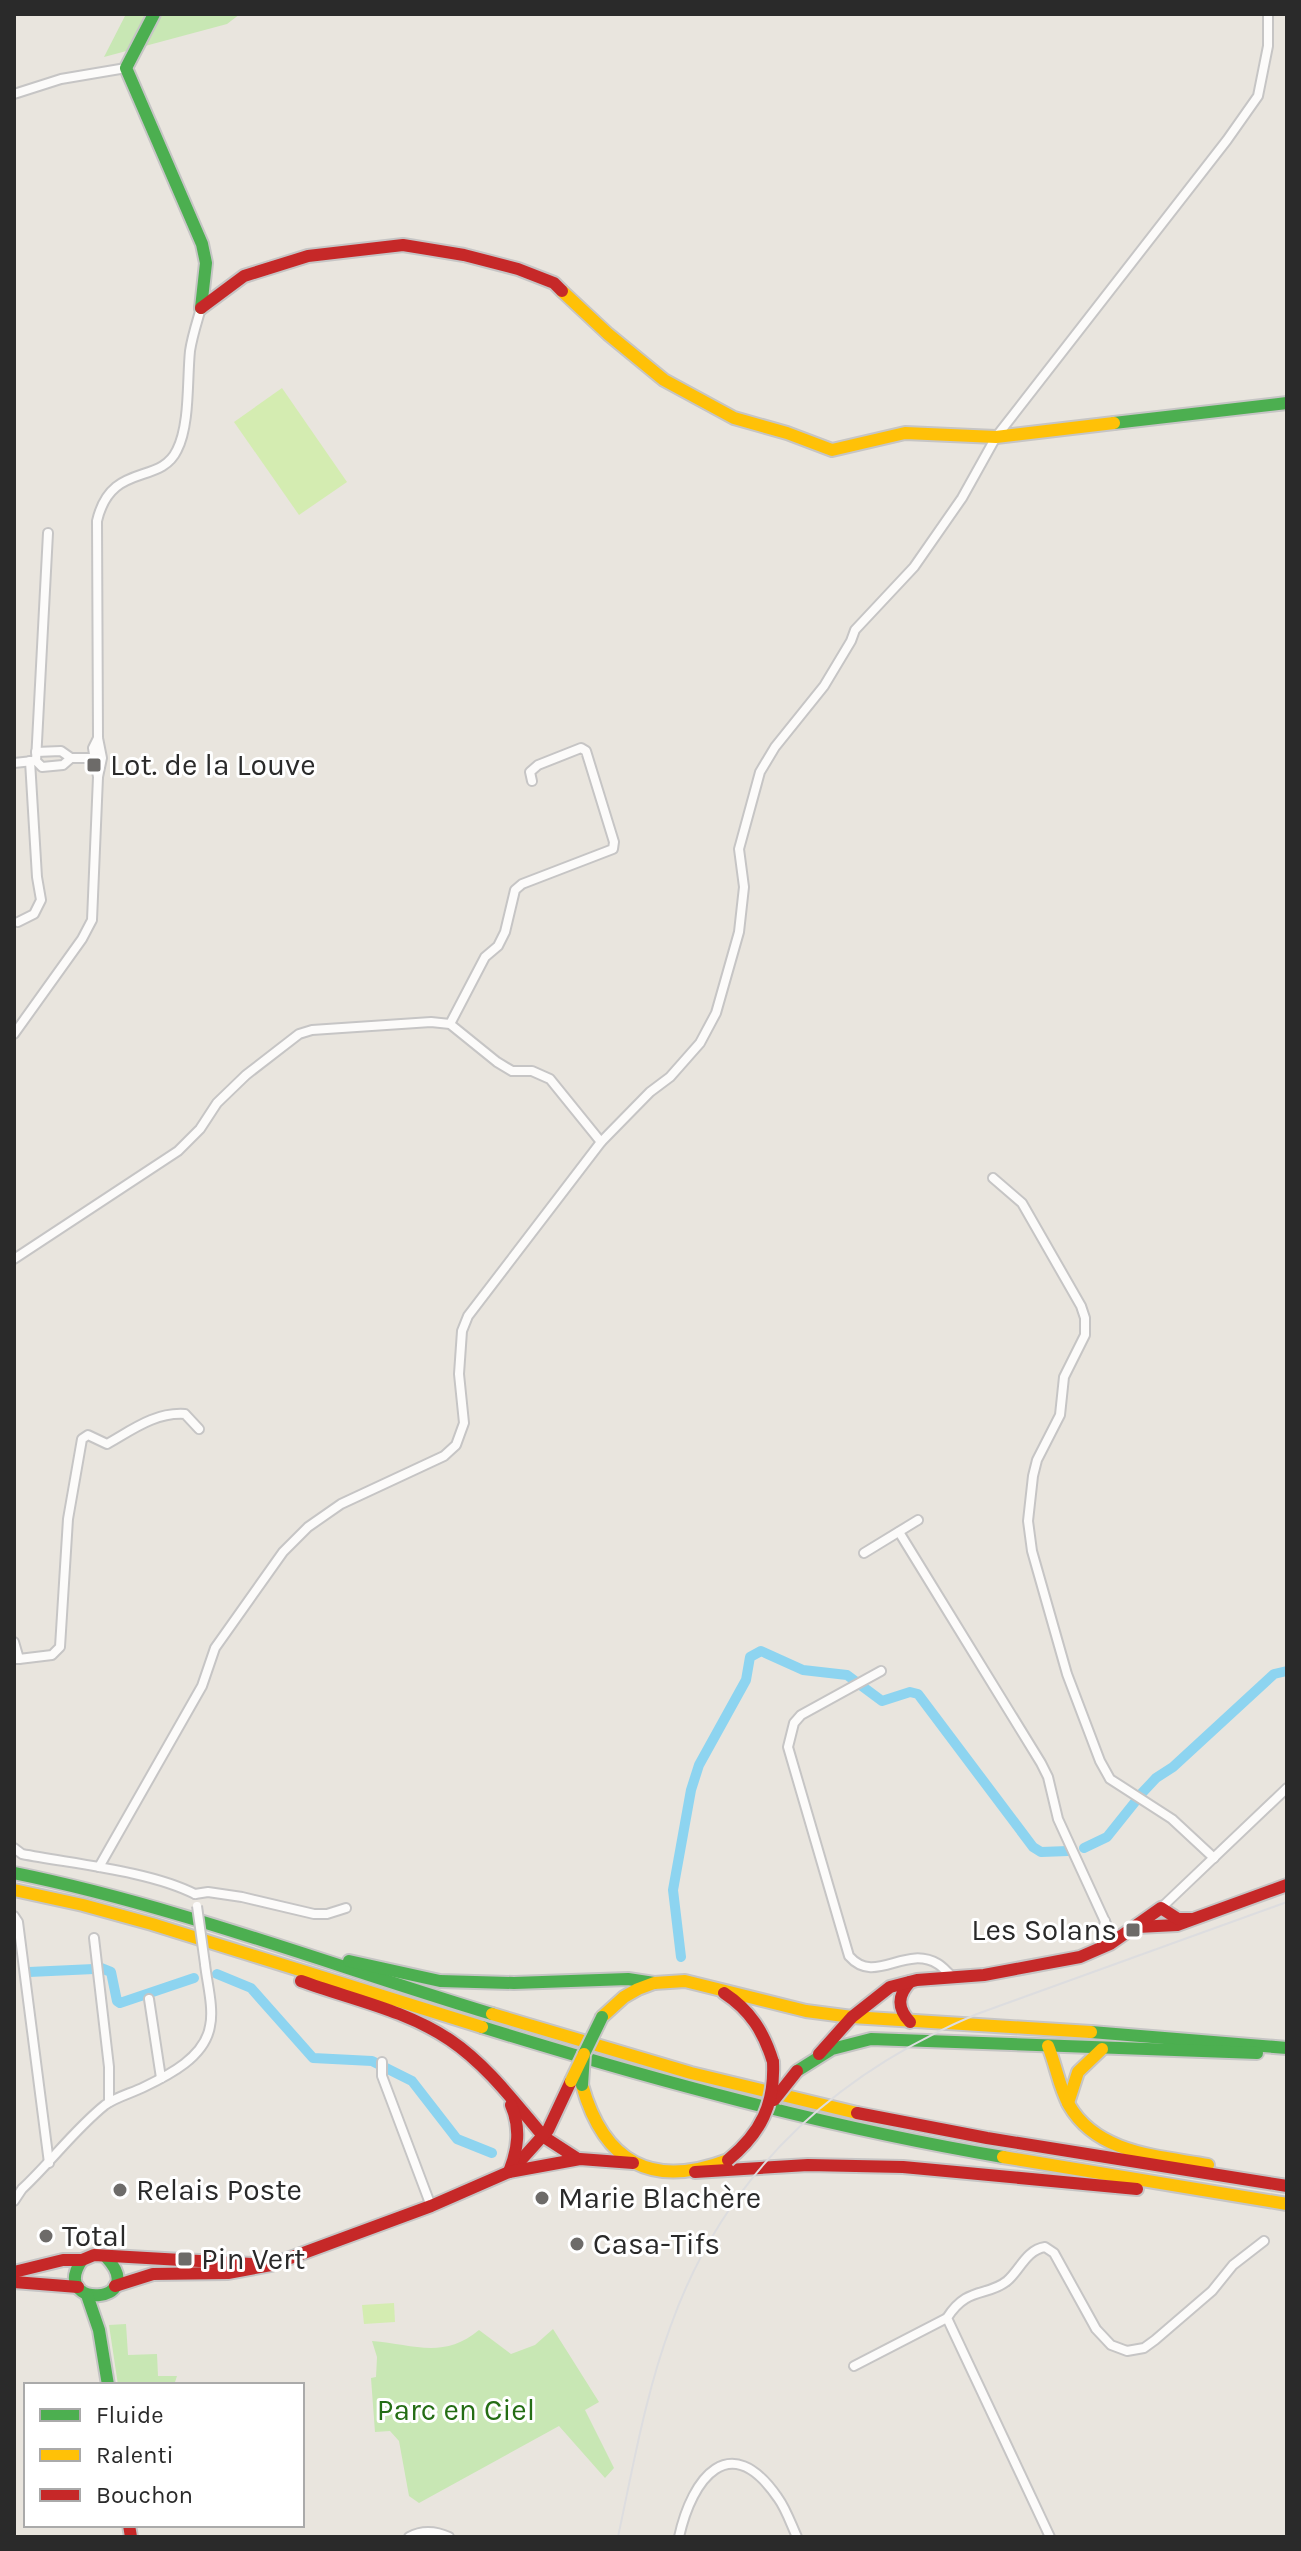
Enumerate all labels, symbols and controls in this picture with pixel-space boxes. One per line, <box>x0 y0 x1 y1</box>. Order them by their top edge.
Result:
place label: Lot. de la Louve <box>110 747 316 783</box>
marker: Lot. de la Louve <box>85 756 103 774</box>
place label: Les Solans <box>971 1912 1117 1948</box>
marker: Les Solans <box>1124 1921 1142 1939</box>
place label: Relais Poste <box>136 2172 302 2208</box>
place label: Marie Blachère <box>558 2180 761 2216</box>
marker: Relais Poste <box>111 2181 129 2199</box>
marker: Marie Blachère <box>533 2189 551 2207</box>
place label: Total <box>62 2218 127 2254</box>
place label: Casa-Tifs <box>593 2226 720 2262</box>
marker: Total <box>37 2227 55 2245</box>
marker: Casa-Tifs <box>568 2235 586 2253</box>
place label: Pin Vert <box>201 2241 305 2277</box>
marker: Pin Vert <box>176 2250 194 2268</box>
legend <box>24 2383 304 2527</box>
park label: Parc en Ciel <box>377 2392 535 2428</box>
text: Fluide <box>96 2401 164 2429</box>
text: Ralenti <box>96 2441 174 2469</box>
text: Bouchon <box>96 2481 193 2509</box>

